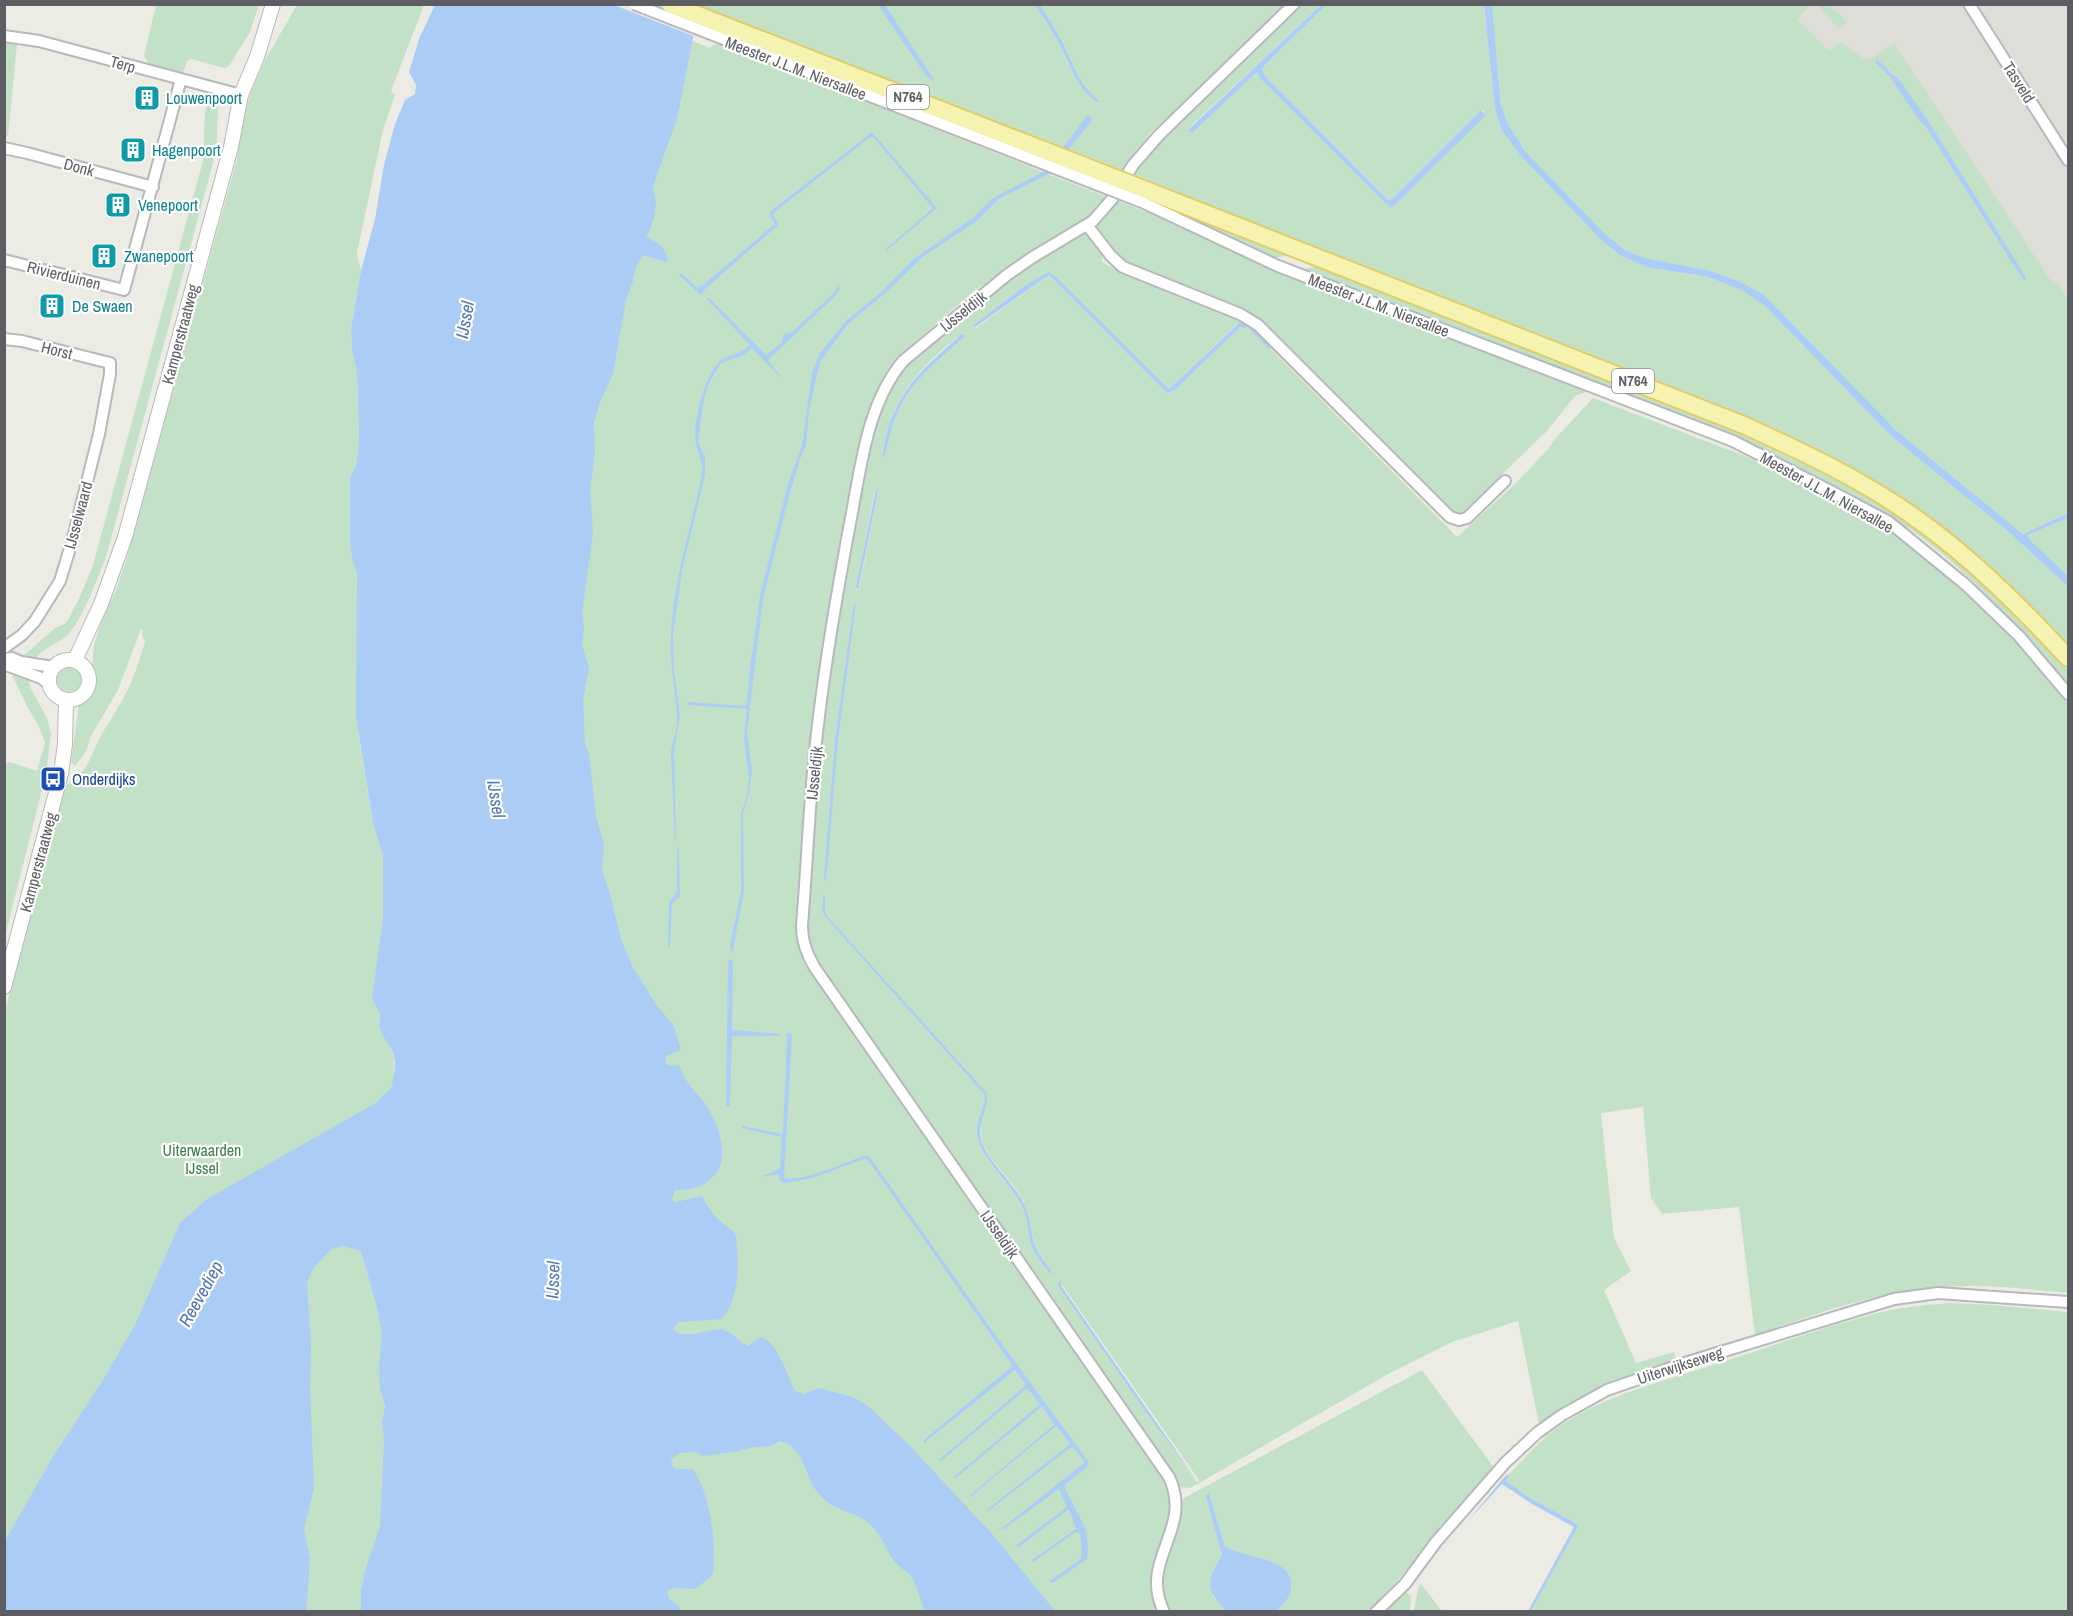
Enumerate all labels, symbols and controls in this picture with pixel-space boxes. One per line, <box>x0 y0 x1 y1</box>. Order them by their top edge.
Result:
street label: Meester J.L.M. Niersallee <box>722 31 870 105</box>
street label: Terp <box>108 50 138 78</box>
street label: Tasveld <box>1998 57 2040 107</box>
building icon: Louwenpoort <box>132 83 162 113</box>
road number: N764 <box>887 85 929 109</box>
place label: Louwenpoort <box>166 87 242 109</box>
building icon: Hagenpoort <box>118 135 148 165</box>
place label: Hagenpoort <box>152 139 221 161</box>
street label: Donk <box>61 152 97 182</box>
building icon: Venepoort <box>103 190 133 220</box>
place label: Venepoort <box>138 194 198 216</box>
building icon: Zwanepoort <box>89 241 119 271</box>
place label: Zwanepoort <box>124 245 194 267</box>
street label: Rivierduinen <box>25 255 103 295</box>
street label: Meester J.L.M. Niersallee <box>1305 268 1453 342</box>
street label: Kamperstraatweg <box>156 281 204 387</box>
street label: IJsseldijk <box>935 285 991 337</box>
building icon: De Swaen <box>37 291 67 321</box>
place label: De Swaen <box>72 295 133 317</box>
water label: IJssel <box>449 298 480 341</box>
street label: Horst <box>39 336 75 365</box>
road number: N764 <box>1612 369 1654 393</box>
street label: Meester J.L.M. Niersallee <box>1756 446 1898 538</box>
street label: IJsselwaard <box>58 479 98 551</box>
street label: IJsseldijk <box>800 745 828 801</box>
bus stop icon: Onderdijks <box>38 764 68 794</box>
place label: Onderdijks <box>72 768 135 790</box>
water label: IJssel <box>481 778 512 820</box>
street label: Kamperstraatweg <box>14 809 62 915</box>
park label: Uiterwaarden IJssel <box>163 1139 241 1179</box>
street label: IJsseldijk <box>976 1206 1025 1263</box>
water label: Reevediep <box>172 1256 229 1331</box>
water label: IJssel <box>539 1260 566 1299</box>
street label: Uiterwijkseweg <box>1634 1341 1726 1389</box>

